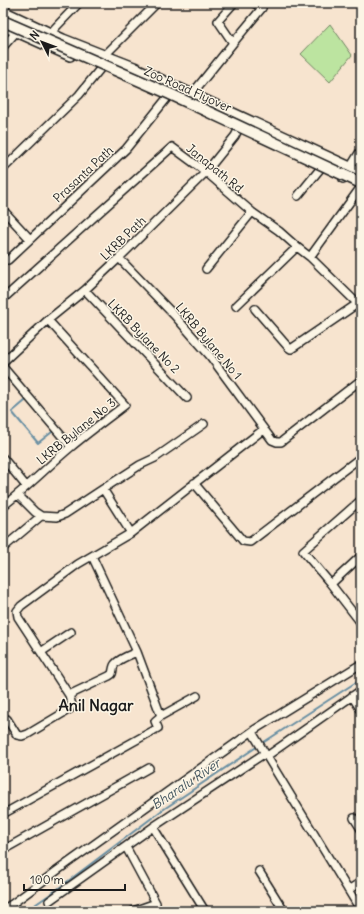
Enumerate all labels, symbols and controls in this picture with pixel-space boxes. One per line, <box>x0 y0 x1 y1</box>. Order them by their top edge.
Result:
north arrow <box>22 22 62 62</box>
text: N <box>27 28 42 43</box>
street label: Zoo Road Flyover <box>142 63 234 115</box>
street label: Janapath Rd <box>184 140 246 196</box>
street label: Prasanta Path <box>50 142 116 206</box>
street label: LKRB Path <box>97 213 149 263</box>
street label: LKRB Bylane No 2 <box>105 296 183 376</box>
street label: LKRB Bylane No 1 <box>173 300 245 382</box>
street label: LKRB Bylane No 3 <box>33 394 119 467</box>
district label: Anil Nagar <box>58 695 134 716</box>
water label: Bharalu River <box>148 754 225 813</box>
scale bar <box>24 866 125 892</box>
text: 100 m <box>30 872 64 887</box>

